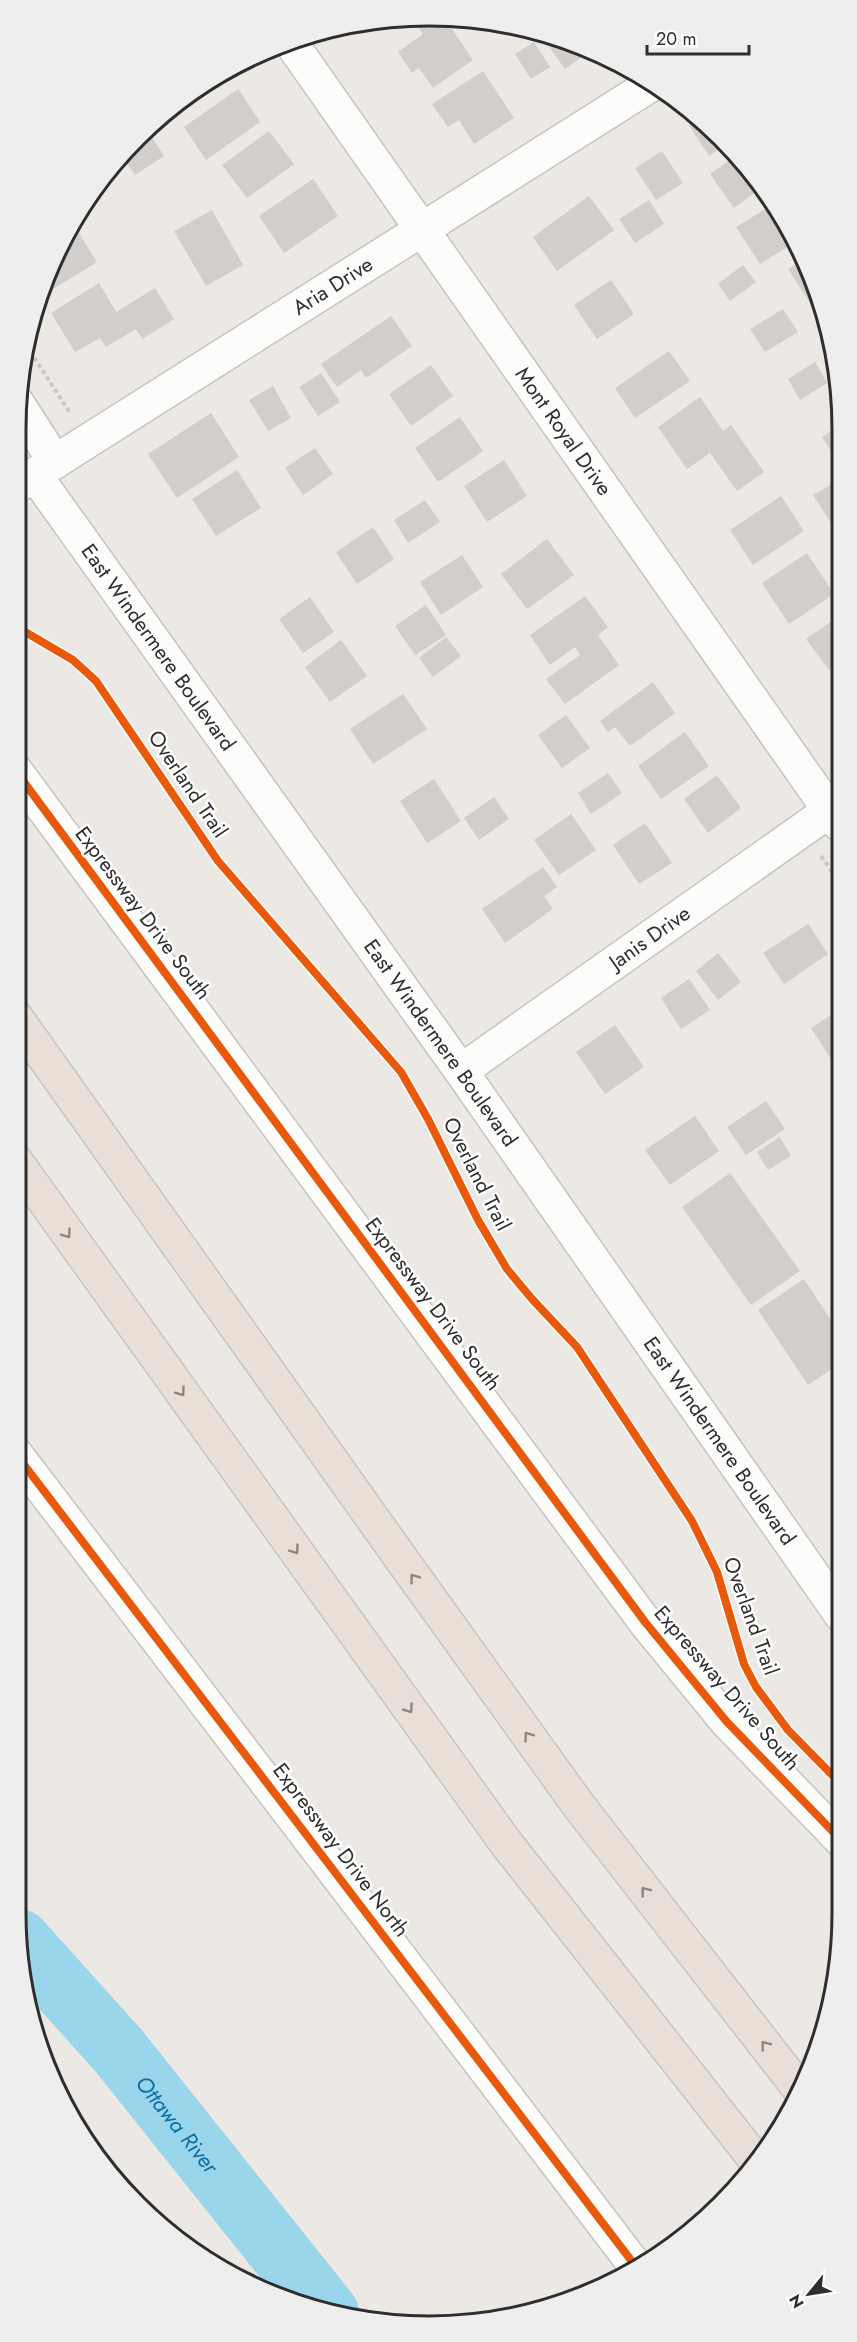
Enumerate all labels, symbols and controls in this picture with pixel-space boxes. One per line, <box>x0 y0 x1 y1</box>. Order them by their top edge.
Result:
scale bar <box>647 18 749 56</box>
text: 20 m <box>656 26 696 52</box>
street label: Aria Drive <box>287 249 379 323</box>
street label: Mont Royal Drive <box>508 361 619 502</box>
street label: East Windermere Boulevard <box>74 538 243 757</box>
street label: Overland Trail <box>141 724 235 844</box>
street label: Expressway Drive South <box>68 820 218 1006</box>
street label: Janis Drive <box>601 899 697 979</box>
street label: East Windermere Boulevard <box>357 933 525 1153</box>
street label: Overland Trail <box>436 1112 518 1236</box>
street label: Expressway Drive South <box>358 1211 508 1397</box>
one-way arrow <box>60 1227 71 1238</box>
street label: East Windermere Boulevard <box>636 1331 803 1551</box>
one-way arrow <box>174 1386 185 1397</box>
one-way arrow <box>288 1544 299 1555</box>
street label: Overland Trail <box>716 1553 786 1679</box>
one-way arrow <box>410 1573 421 1584</box>
street label: Expressway Drive South <box>647 1599 807 1777</box>
one-way arrow <box>402 1702 413 1713</box>
one-way arrow <box>524 1731 535 1742</box>
street label: Expressway Drive North <box>266 1757 416 1943</box>
one-way arrow <box>642 1887 653 1898</box>
one-way arrow <box>762 2041 773 2052</box>
water label: Ottawa River <box>128 2068 227 2181</box>
north arrow <box>779 2264 839 2324</box>
text: N <box>783 2290 810 2313</box>

